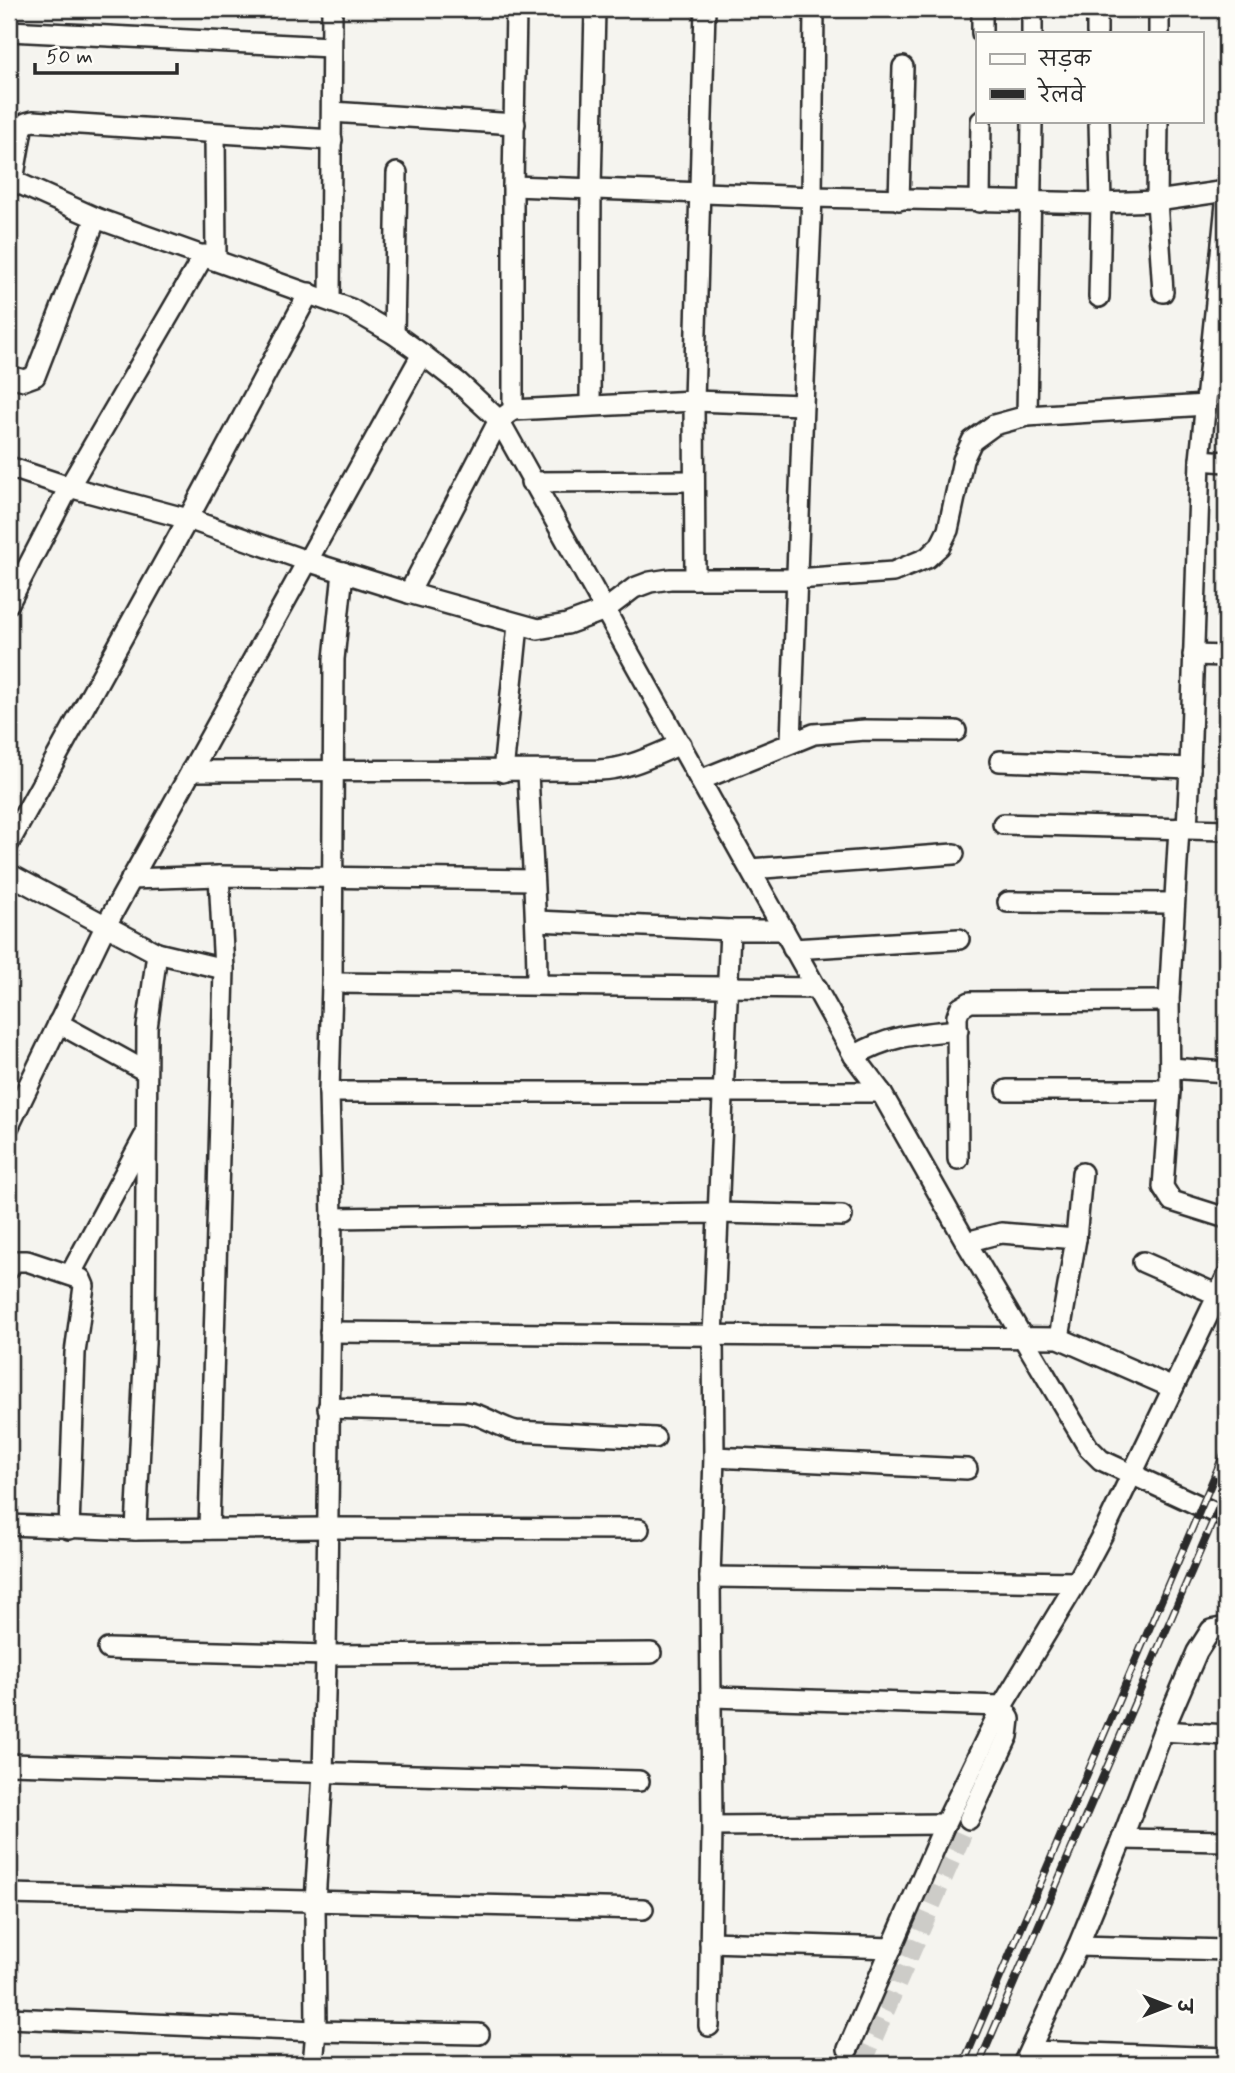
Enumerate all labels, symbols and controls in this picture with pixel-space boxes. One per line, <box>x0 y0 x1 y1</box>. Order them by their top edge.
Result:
scale bar <box>35 32 177 76</box>
legend <box>976 32 1204 122</box>
text: 50 m <box>46 43 93 71</box>
text: सड़क <box>1038 46 1092 74</box>
text: रेलवे <box>1036 77 1086 110</box>
north arrow <box>1134 1972 1204 2042</box>
text: उ <box>1171 1998 1196 2015</box>

